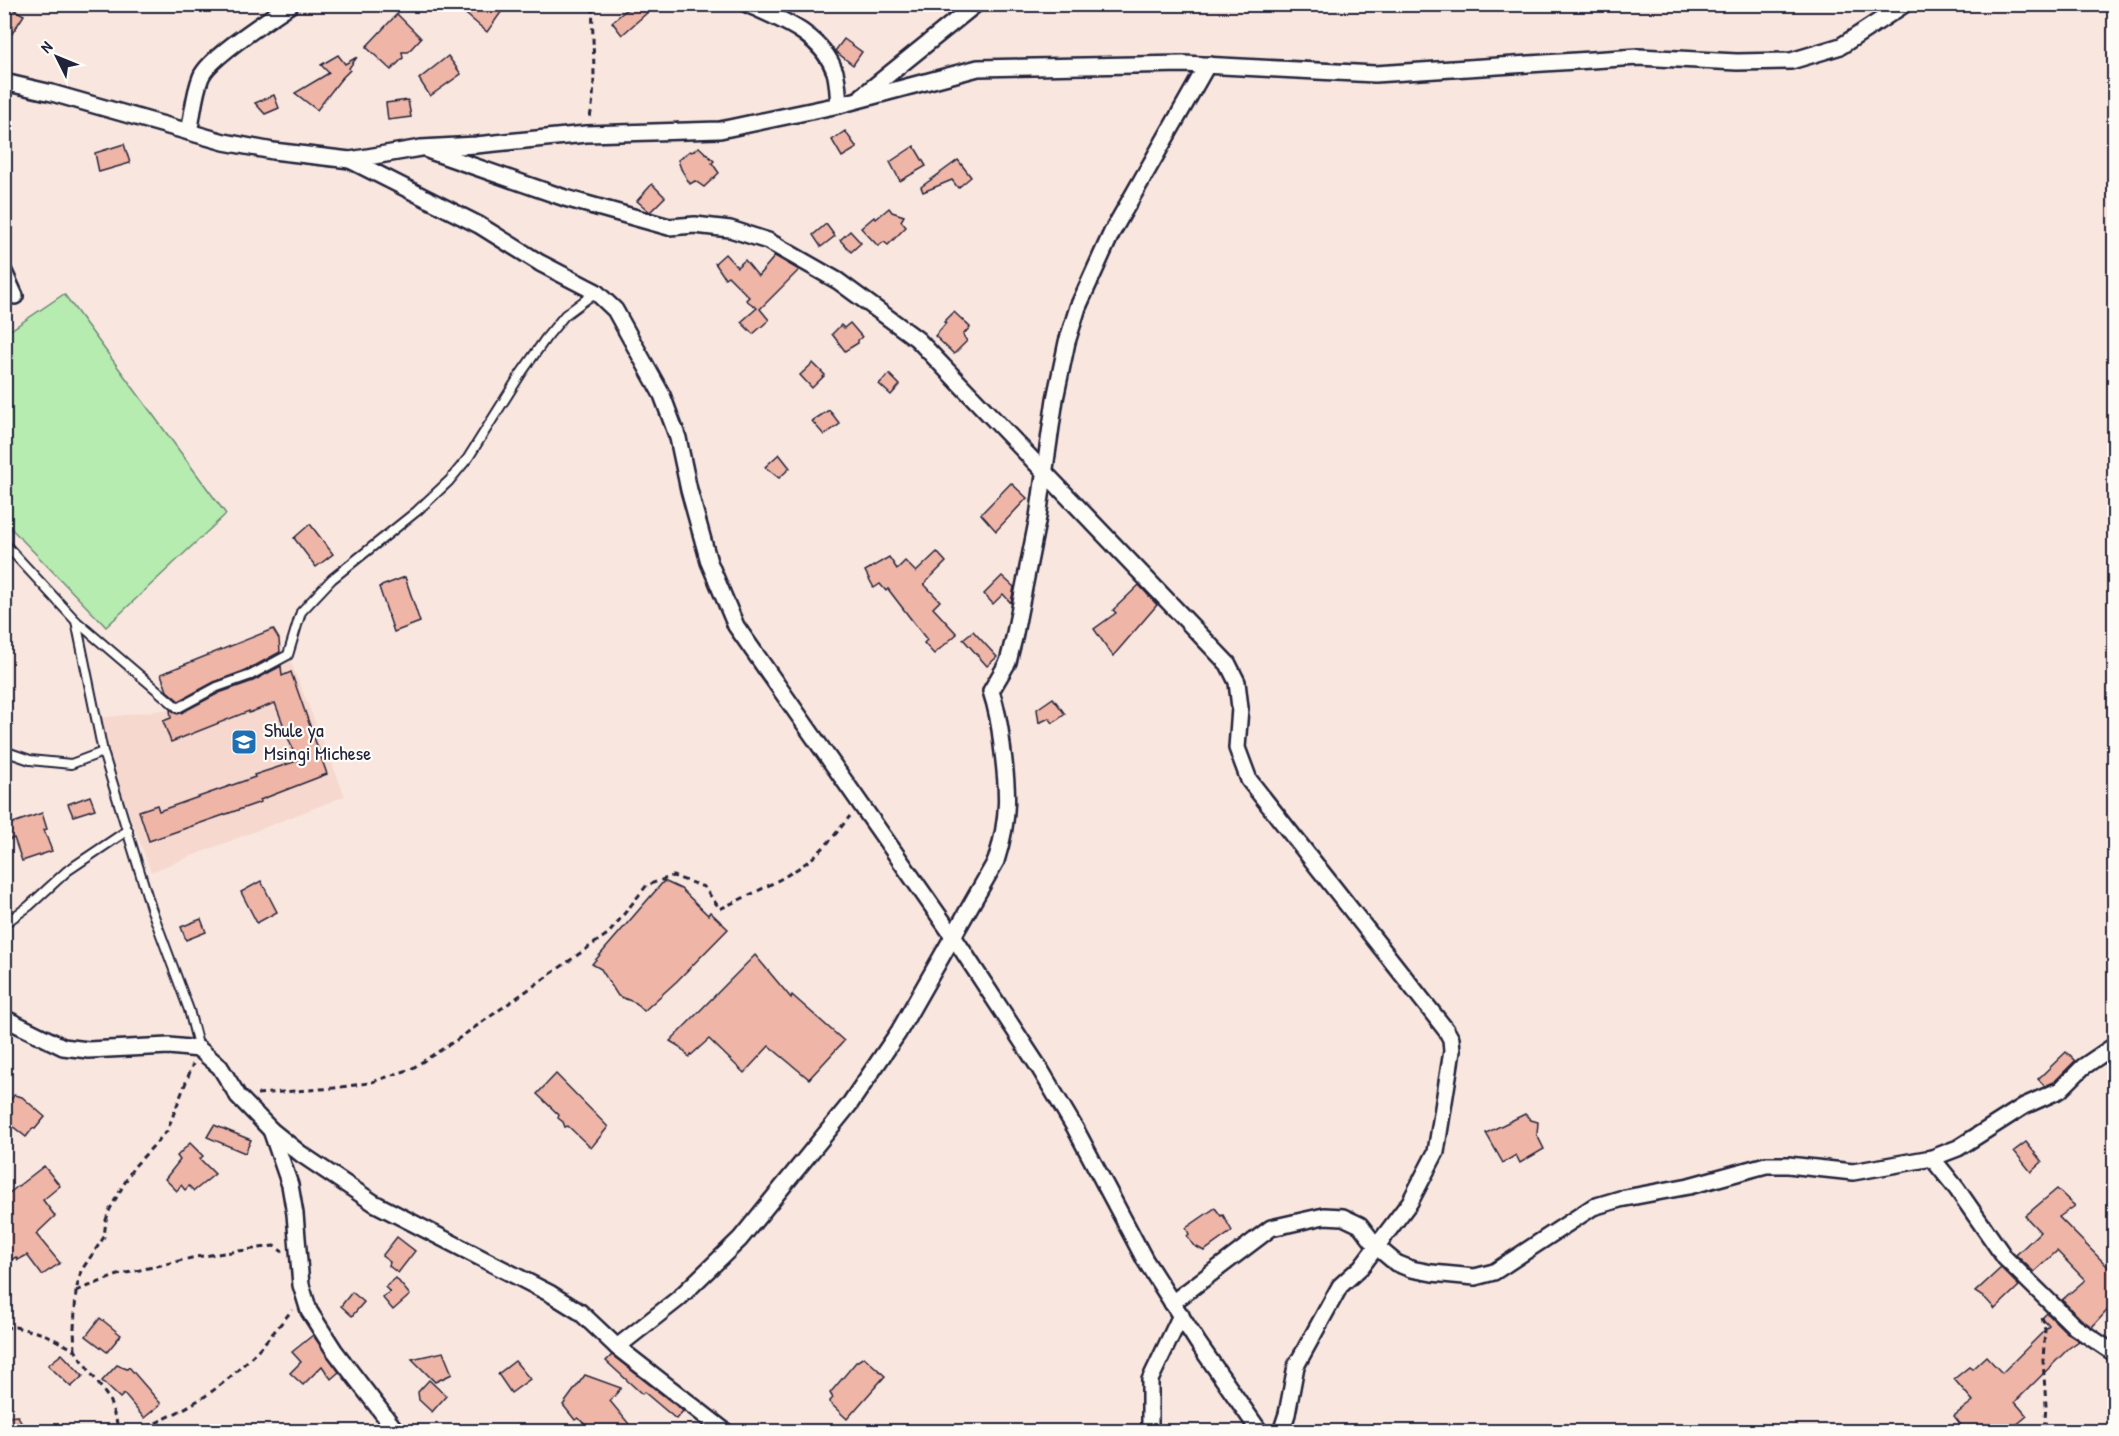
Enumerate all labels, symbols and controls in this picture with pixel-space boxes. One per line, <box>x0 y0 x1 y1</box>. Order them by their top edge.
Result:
north arrow <box>27 27 87 87</box>
text: N <box>35 36 57 57</box>
place label: Shule ya Msingi Michese <box>264 716 371 766</box>
school or university icon: Shule ya Msingi Michese <box>229 727 259 757</box>

